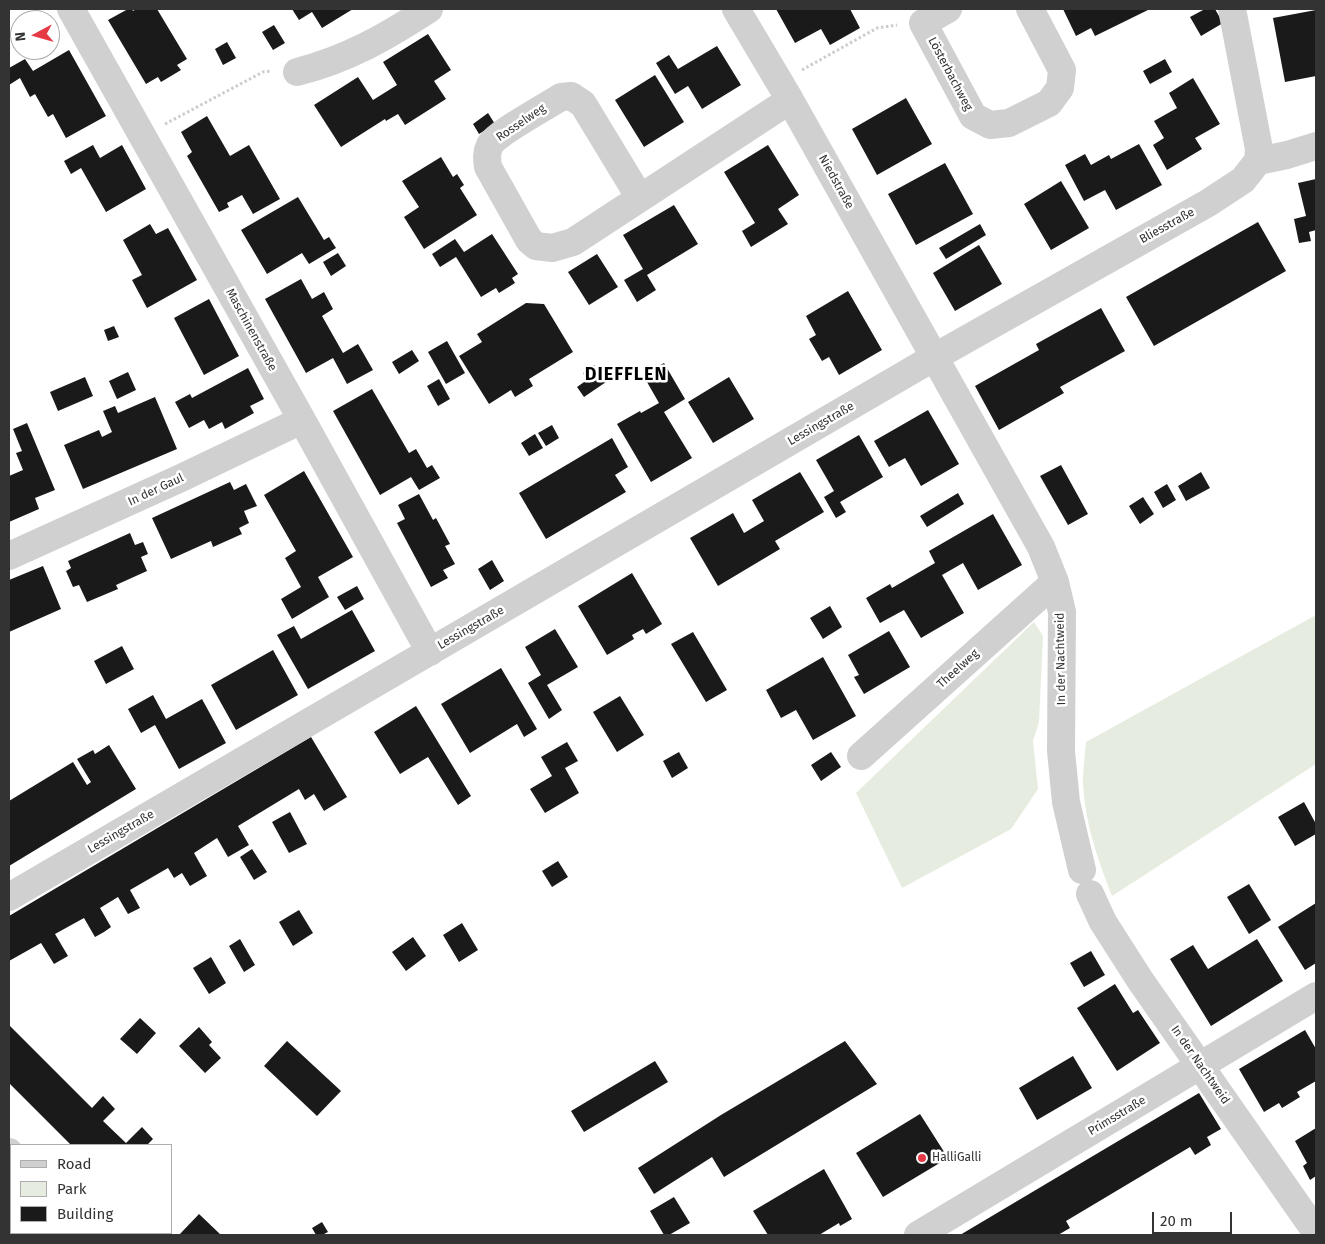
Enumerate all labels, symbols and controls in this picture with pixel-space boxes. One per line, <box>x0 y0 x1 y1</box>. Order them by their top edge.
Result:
north arrow <box>10 10 60 60</box>
text: N <box>12 31 30 42</box>
street label: Lösterbachweg <box>925 35 975 113</box>
street label: Rosselweg <box>494 101 548 145</box>
street label: Niedstraße <box>815 152 857 212</box>
street label: Bliesstraße <box>1137 205 1197 247</box>
street label: Maschinenstraße <box>222 286 280 374</box>
district label: DIEFFLEN <box>584 364 668 386</box>
street label: Lessingstraße <box>785 399 857 449</box>
street label: In der Gaul <box>126 471 186 509</box>
street label: Lessingstraße <box>435 603 507 653</box>
street label: In der Nachtweid <box>1053 612 1069 706</box>
street label: Theelweg <box>934 647 982 691</box>
street label: Lessingstraße <box>85 807 157 857</box>
street label: In der Nachtweid <box>1167 1023 1233 1107</box>
street label: Primsstraße <box>1085 1093 1149 1139</box>
legend <box>10 1144 172 1234</box>
place label: HalliGalli <box>932 1151 981 1165</box>
marker: HalliGalli <box>916 1152 928 1164</box>
text: Road <box>57 1155 92 1173</box>
text: Park <box>57 1180 87 1198</box>
scale bar <box>1155 1202 1235 1234</box>
text: Building <box>57 1205 113 1223</box>
text: 20 m <box>1160 1212 1193 1230</box>

